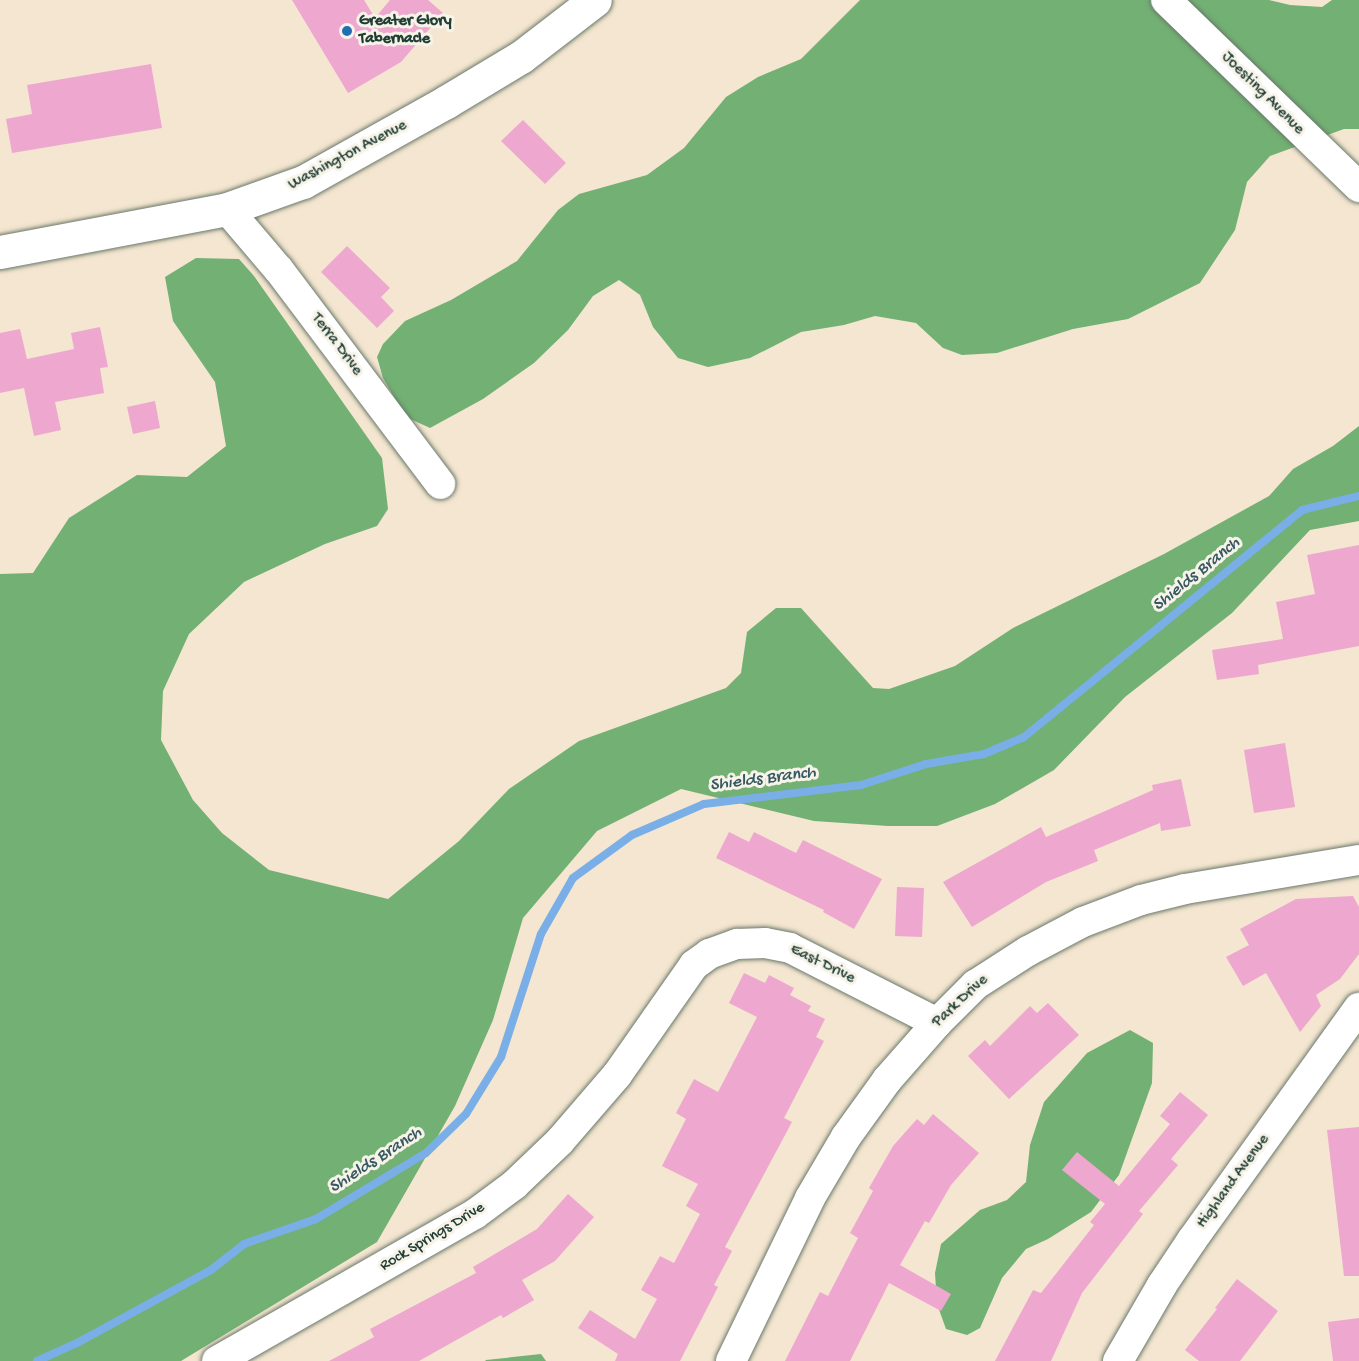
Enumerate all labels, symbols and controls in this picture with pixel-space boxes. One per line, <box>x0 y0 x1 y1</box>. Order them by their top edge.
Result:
place label: Greater Glory Tabernacle <box>359 12 452 50</box>
marker: Greater Glory Tabernacle <box>340 24 354 38</box>
street label: Joesting Avenue <box>1216 48 1308 140</box>
street label: Washington Avenue <box>285 117 411 195</box>
street label: Terra Drive <box>306 310 366 380</box>
water label: Shields Branch <box>1149 533 1245 617</box>
water label: Shields Branch <box>709 763 817 797</box>
street label: East Drive <box>786 941 858 989</box>
street label: Park Drive <box>929 971 993 1033</box>
water label: Shields Branch <box>325 1123 427 1199</box>
street label: Highland Avenue <box>1193 1131 1275 1233</box>
street label: Rock Springs Drive <box>377 1199 489 1277</box>

